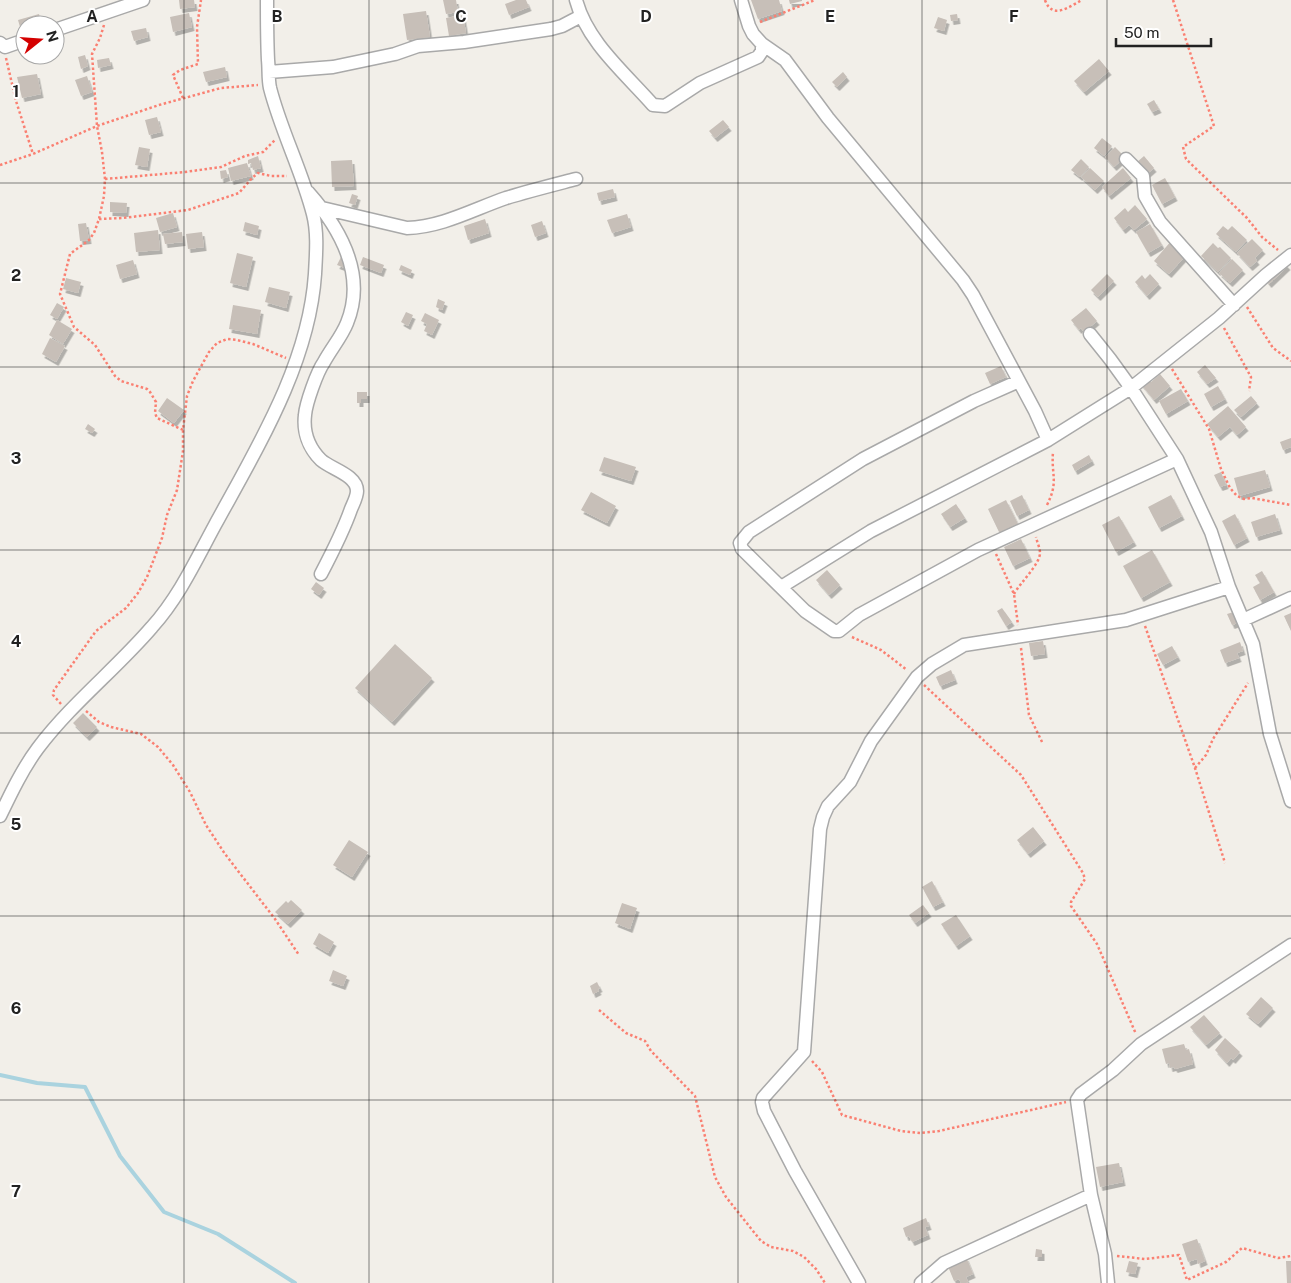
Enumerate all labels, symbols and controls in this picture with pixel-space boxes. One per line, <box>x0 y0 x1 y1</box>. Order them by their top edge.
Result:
text: A <box>86 7 98 26</box>
text: B <box>272 7 283 26</box>
text: C <box>455 7 467 26</box>
text: D <box>640 7 652 26</box>
text: E <box>825 7 835 26</box>
text: F <box>1009 7 1019 26</box>
north arrow <box>15 15 65 65</box>
scale bar <box>1116 15 1211 47</box>
text: 50 m <box>1124 24 1159 41</box>
text: N <box>43 29 62 44</box>
text: 1 <box>13 82 19 101</box>
text: 2 <box>11 266 21 285</box>
text: 3 <box>11 449 21 468</box>
text: 4 <box>11 632 22 651</box>
text: 5 <box>11 815 22 834</box>
text: 6 <box>11 999 21 1018</box>
text: 7 <box>11 1182 21 1201</box>

